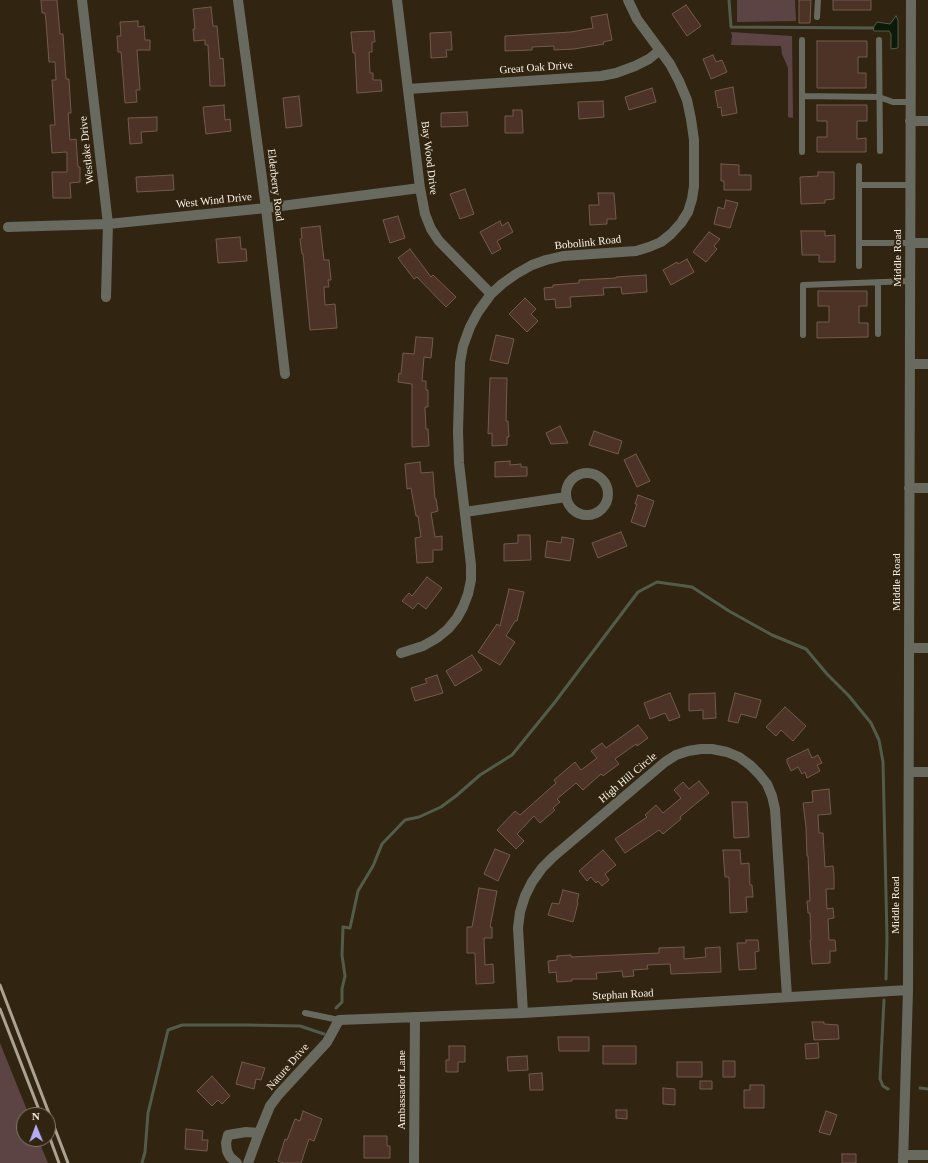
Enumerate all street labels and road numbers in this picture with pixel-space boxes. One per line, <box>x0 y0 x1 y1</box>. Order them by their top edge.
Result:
street label: Great Oak Drive <box>499 59 573 77</box>
street label: Westlake Drive <box>77 116 97 184</box>
street label: Bay Wood Drive <box>418 120 440 196</box>
street label: Elderberry Road <box>264 148 286 222</box>
street label: West Wind Drive <box>175 190 253 212</box>
street label: Middle Road <box>891 229 905 287</box>
street label: Bobolink Road <box>554 233 622 253</box>
street label: Middle Road <box>890 553 904 611</box>
street label: High Hill Circle <box>596 750 660 806</box>
street label: Middle Road <box>889 876 903 934</box>
street label: Stephan Road <box>592 987 654 1003</box>
street label: Nature Drive <box>264 1041 312 1093</box>
street label: Ambassador Lane <box>395 1050 409 1130</box>

